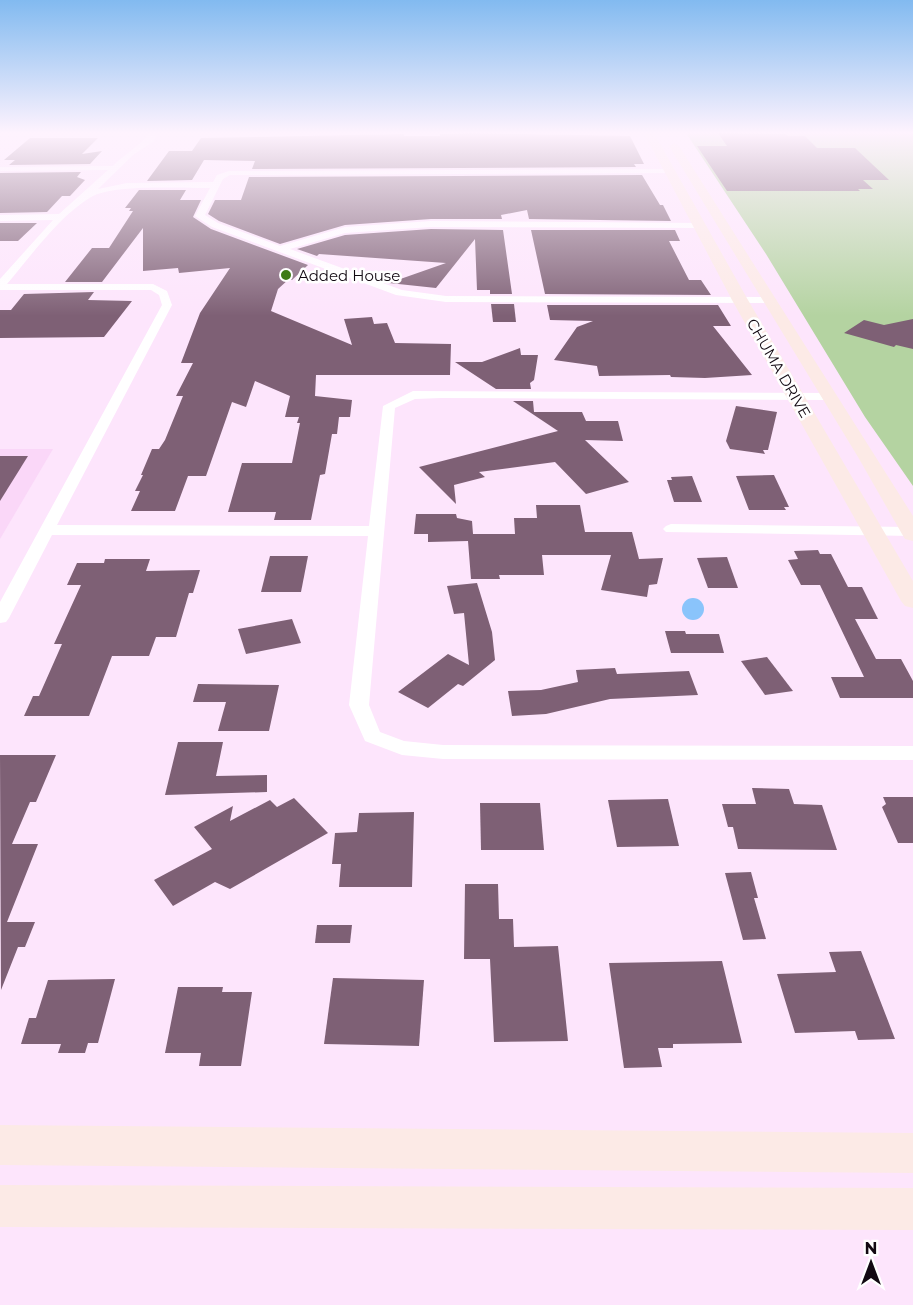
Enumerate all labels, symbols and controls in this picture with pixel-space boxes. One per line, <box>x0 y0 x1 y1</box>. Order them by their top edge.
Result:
place label: Added House <box>298 266 400 285</box>
marker: Added House <box>279 268 293 282</box>
street label: CHUMA DRIVE <box>743 315 815 421</box>
north arrow <box>841 1233 901 1293</box>
text: N <box>865 1239 877 1258</box>

